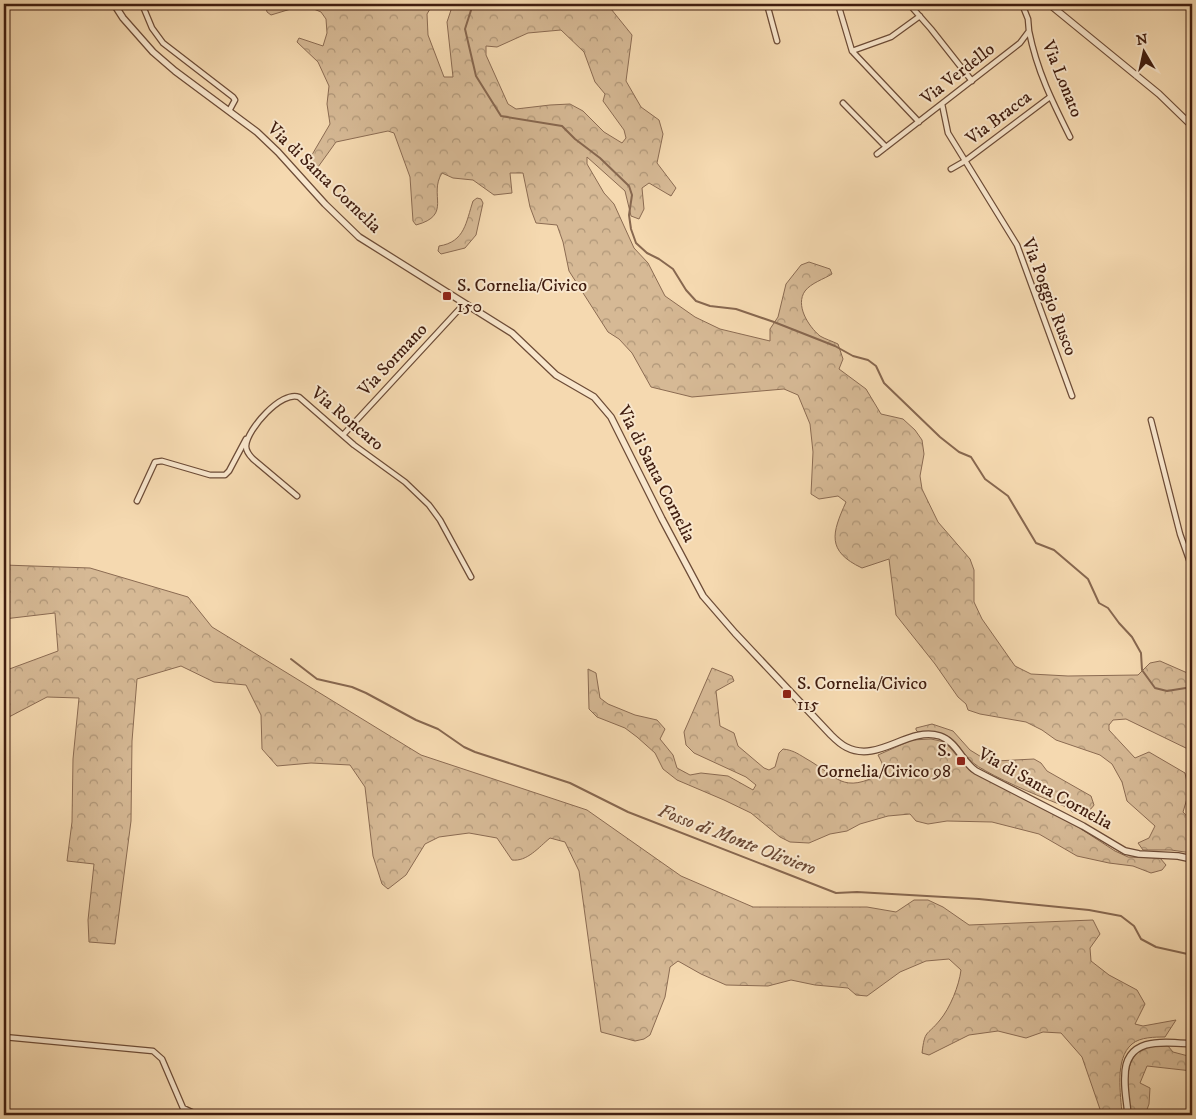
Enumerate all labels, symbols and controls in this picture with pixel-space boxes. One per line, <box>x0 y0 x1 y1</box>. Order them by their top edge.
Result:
north arrow <box>1118 28 1168 78</box>
text: N <box>1135 30 1150 50</box>
street label: Via Lonato <box>1036 37 1087 121</box>
street label: Via Verdello <box>916 38 1000 110</box>
street label: Via Bracca <box>961 86 1036 150</box>
street label: Via di Santa Cornelia <box>262 117 386 238</box>
street label: Via Poggio Rusco <box>1016 234 1082 359</box>
place label: S. Cornelia/Civico 150 <box>457 275 587 318</box>
marker: S. Cornelia/Civico 150 <box>441 290 453 302</box>
street label: Via Sormano <box>353 319 432 402</box>
street label: Via Roncaro <box>305 382 388 456</box>
street label: Via di Santa Cornelia <box>612 401 700 546</box>
place label: S. Cornelia/Civico 115 <box>797 673 927 716</box>
marker: S. Cornelia/Civico 115 <box>781 688 793 700</box>
place label: S. Cornelia/Civico 98 <box>817 740 951 783</box>
street label: Via di Santa Cornelia <box>973 742 1116 835</box>
marker: S. Cornelia/Civico 98 <box>955 755 967 767</box>
water label: Fosso di Monte Oliviero <box>655 799 819 881</box>

